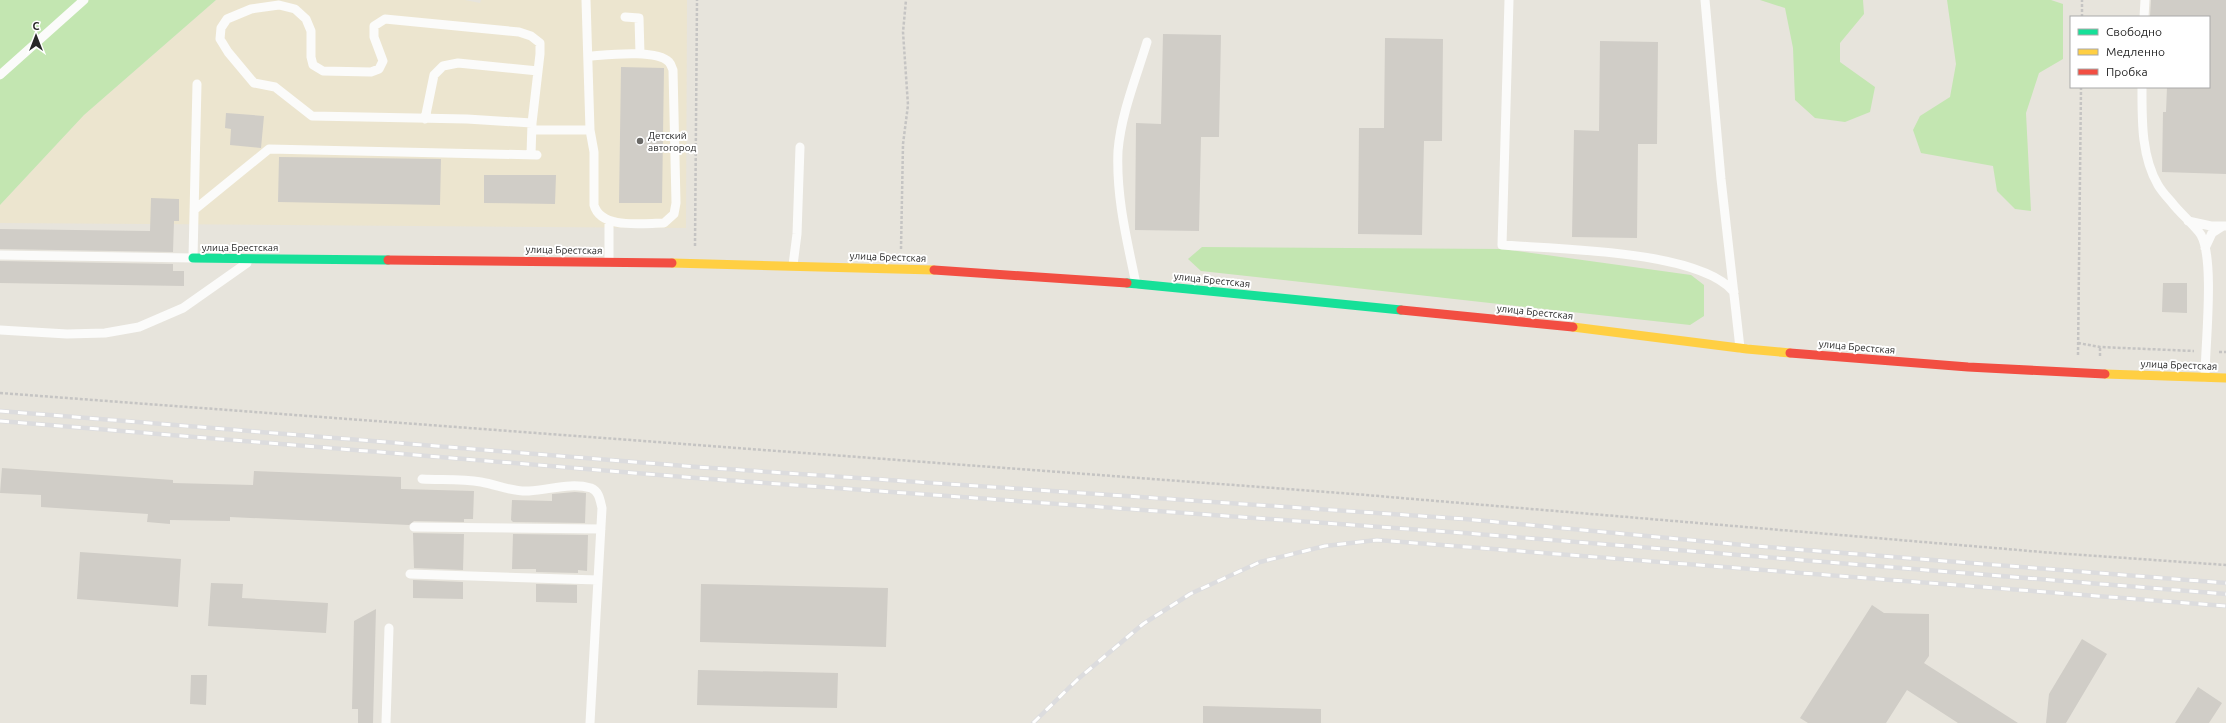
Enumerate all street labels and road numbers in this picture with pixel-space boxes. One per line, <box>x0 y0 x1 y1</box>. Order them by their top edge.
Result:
street label: улица Брестская <box>202 242 278 253</box>
street label: улица Брестская <box>526 244 602 256</box>
street label: улица Брестская <box>849 250 927 264</box>
street label: улица Брестская <box>1173 271 1251 289</box>
street label: улица Брестская <box>1496 303 1574 321</box>
street label: улица Брестская <box>1818 338 1896 356</box>
street label: улица Брестская <box>2140 358 2218 372</box>

